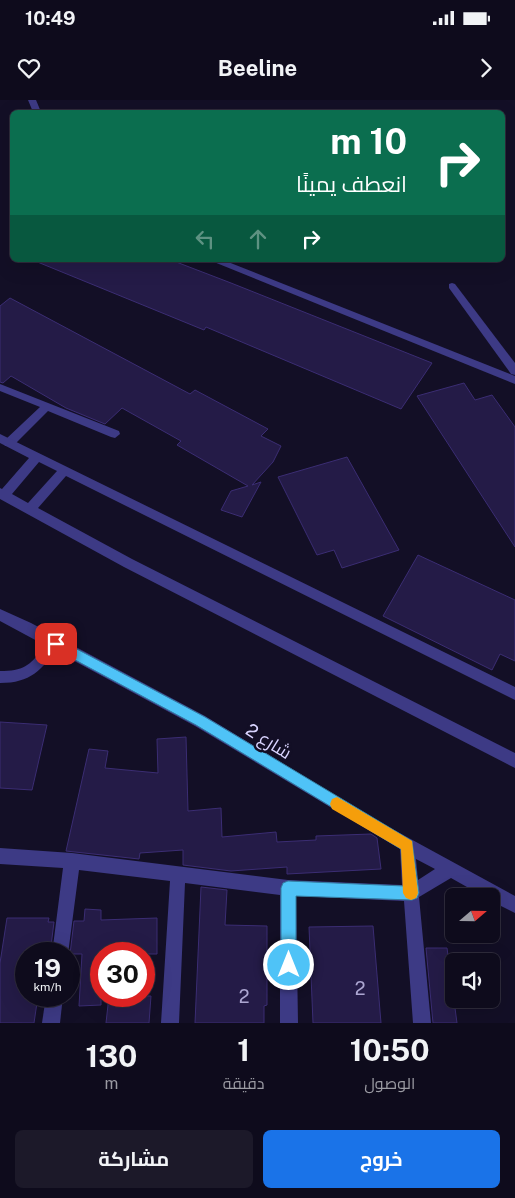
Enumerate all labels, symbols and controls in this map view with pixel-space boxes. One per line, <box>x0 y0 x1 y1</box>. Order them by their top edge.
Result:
text: 10:49 <box>25 7 75 29</box>
icon: heart <box>15 54 43 82</box>
icon: forward <box>472 54 500 82</box>
text: Beeline <box>218 55 297 81</box>
text: 10 m <box>330 121 407 162</box>
icon: right <box>425 130 490 195</box>
text: انعطف يمينًا <box>296 171 407 197</box>
icon: left <box>191 225 219 253</box>
icon: ahead <box>244 225 272 253</box>
icon: right <box>297 225 325 253</box>
pin <box>35 623 77 665</box>
icon: arrive <box>42 630 70 658</box>
street label: شارع 2 <box>241 719 296 765</box>
north arrow <box>445 888 500 942</box>
map controls <box>445 888 500 1008</box>
position arrow <box>262 938 314 990</box>
speed limit sign: 30 <box>90 942 155 1007</box>
text: 19 <box>34 953 61 983</box>
button: sound <box>445 953 500 1008</box>
house number: 2 <box>355 978 365 999</box>
text: km/h <box>33 980 62 994</box>
house number: 2 <box>239 986 249 1007</box>
text: 1 <box>237 1032 250 1068</box>
text: 10:50 <box>350 1032 430 1068</box>
text: 130 <box>85 1038 137 1074</box>
text: m <box>104 1074 118 1093</box>
text: دقيقة <box>223 1074 264 1093</box>
text: الوصول <box>364 1074 415 1093</box>
button: مشاركة <box>15 1130 253 1188</box>
button: خروج <box>263 1130 500 1188</box>

